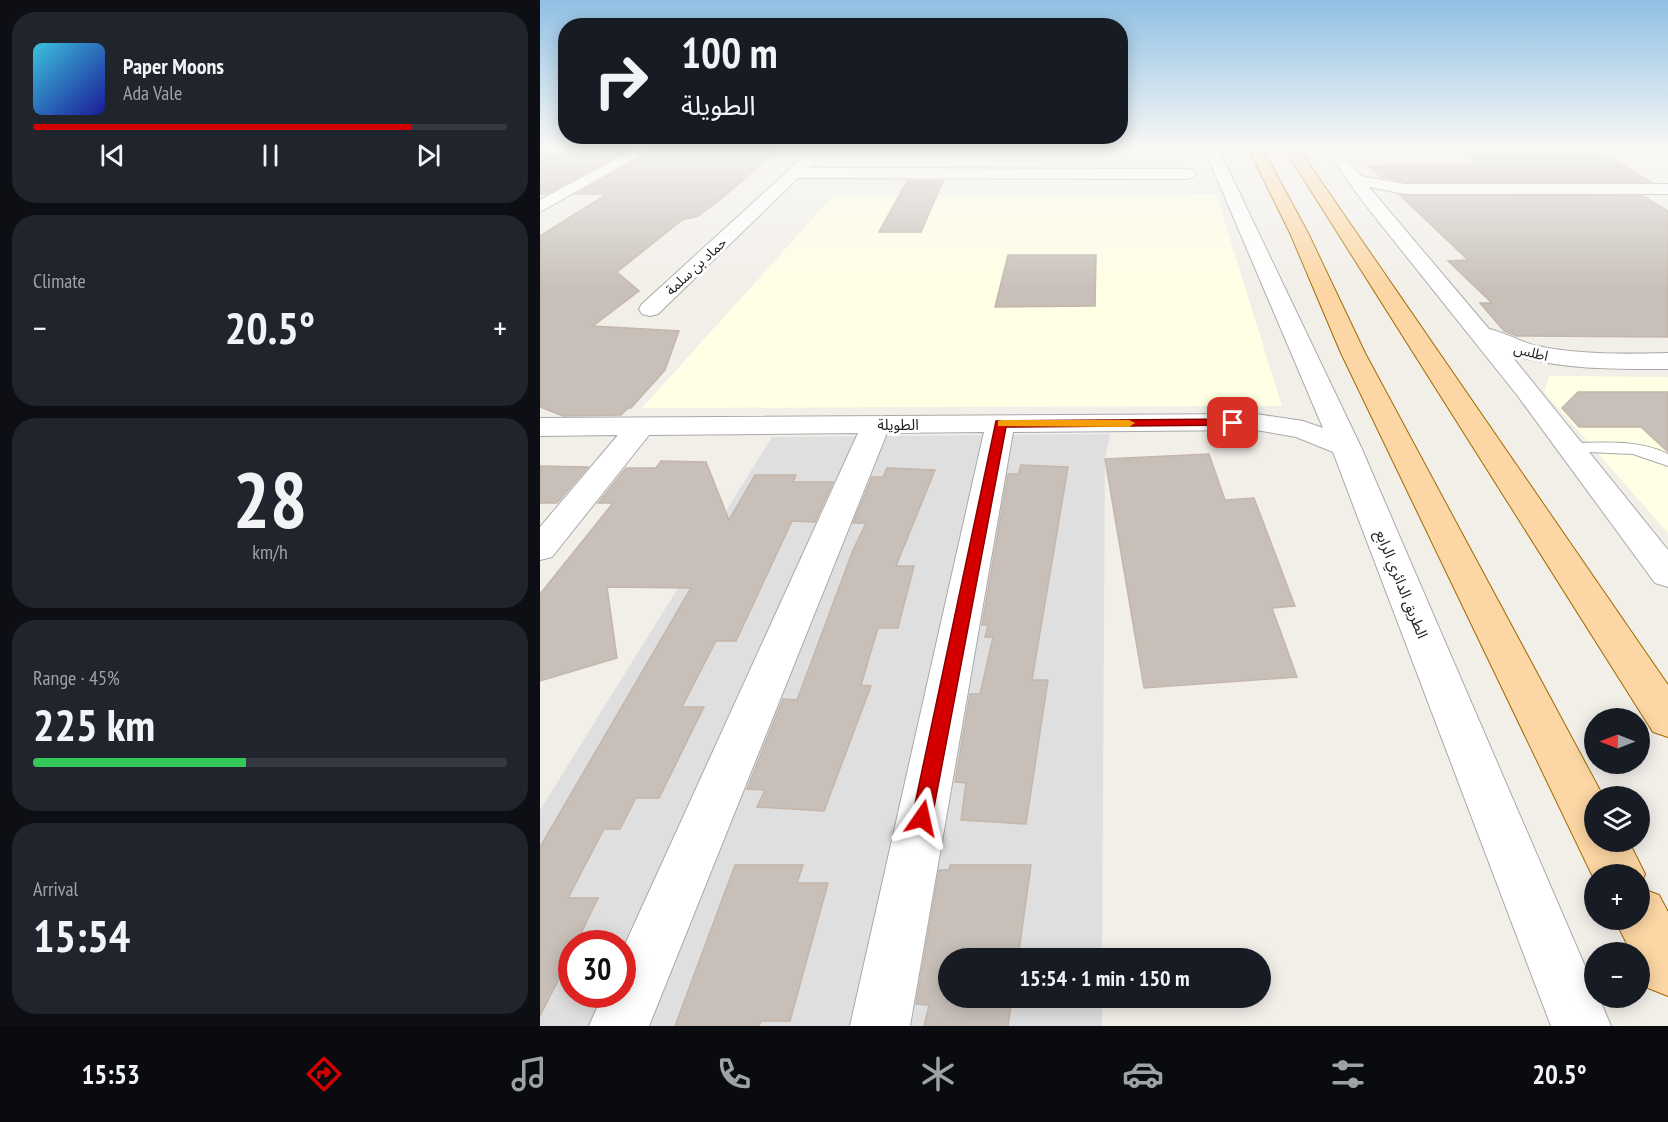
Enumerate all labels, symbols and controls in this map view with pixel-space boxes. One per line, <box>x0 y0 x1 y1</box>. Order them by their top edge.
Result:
text: 100 m <box>681 25 778 80</box>
icon: right <box>582 42 660 120</box>
text: Paper Moons <box>123 52 224 80</box>
text: Ada Vale <box>123 80 182 106</box>
text: الطويلة <box>681 88 756 122</box>
icon: previous <box>96 139 129 172</box>
icon: pause <box>254 139 287 172</box>
icon: next <box>412 139 445 172</box>
street label: حماد بن سلمة <box>662 233 730 299</box>
text: Climate <box>33 268 86 294</box>
text: 20.5° <box>225 298 315 356</box>
text: − <box>33 306 47 349</box>
text: + <box>493 306 507 349</box>
street label: اطلس <box>1512 339 1550 365</box>
pin <box>1207 397 1258 448</box>
icon: arrive <box>1216 406 1249 439</box>
street label: الطويلة <box>877 415 919 434</box>
text: 28 <box>233 449 307 550</box>
street label: الطريق الدائري الرابع <box>1369 527 1432 642</box>
text: km/h <box>252 539 288 565</box>
text: Range · 45% <box>33 665 120 691</box>
text: 225 km <box>33 695 155 753</box>
north arrow <box>1584 708 1650 774</box>
map controls <box>1584 708 1650 1008</box>
position arrow <box>890 786 954 850</box>
button: layers <box>1584 786 1650 852</box>
button: + <box>1584 864 1650 930</box>
text: Arrival <box>33 876 78 902</box>
text: 15:54 <box>33 906 130 964</box>
speed limit sign: 30 <box>558 930 636 1008</box>
button: − <box>1584 942 1650 1008</box>
text: 15:54 · 1 min · 150 m <box>1019 964 1190 992</box>
icon: directions <box>303 1053 345 1095</box>
icon: music <box>508 1053 550 1095</box>
icon: phone <box>713 1053 755 1095</box>
icon: climate <box>917 1053 959 1095</box>
icon: car <box>1122 1053 1164 1095</box>
icon: filters <box>1327 1053 1369 1095</box>
text: 15:53 <box>81 1057 140 1091</box>
text: 20.5° <box>1532 1057 1586 1091</box>

